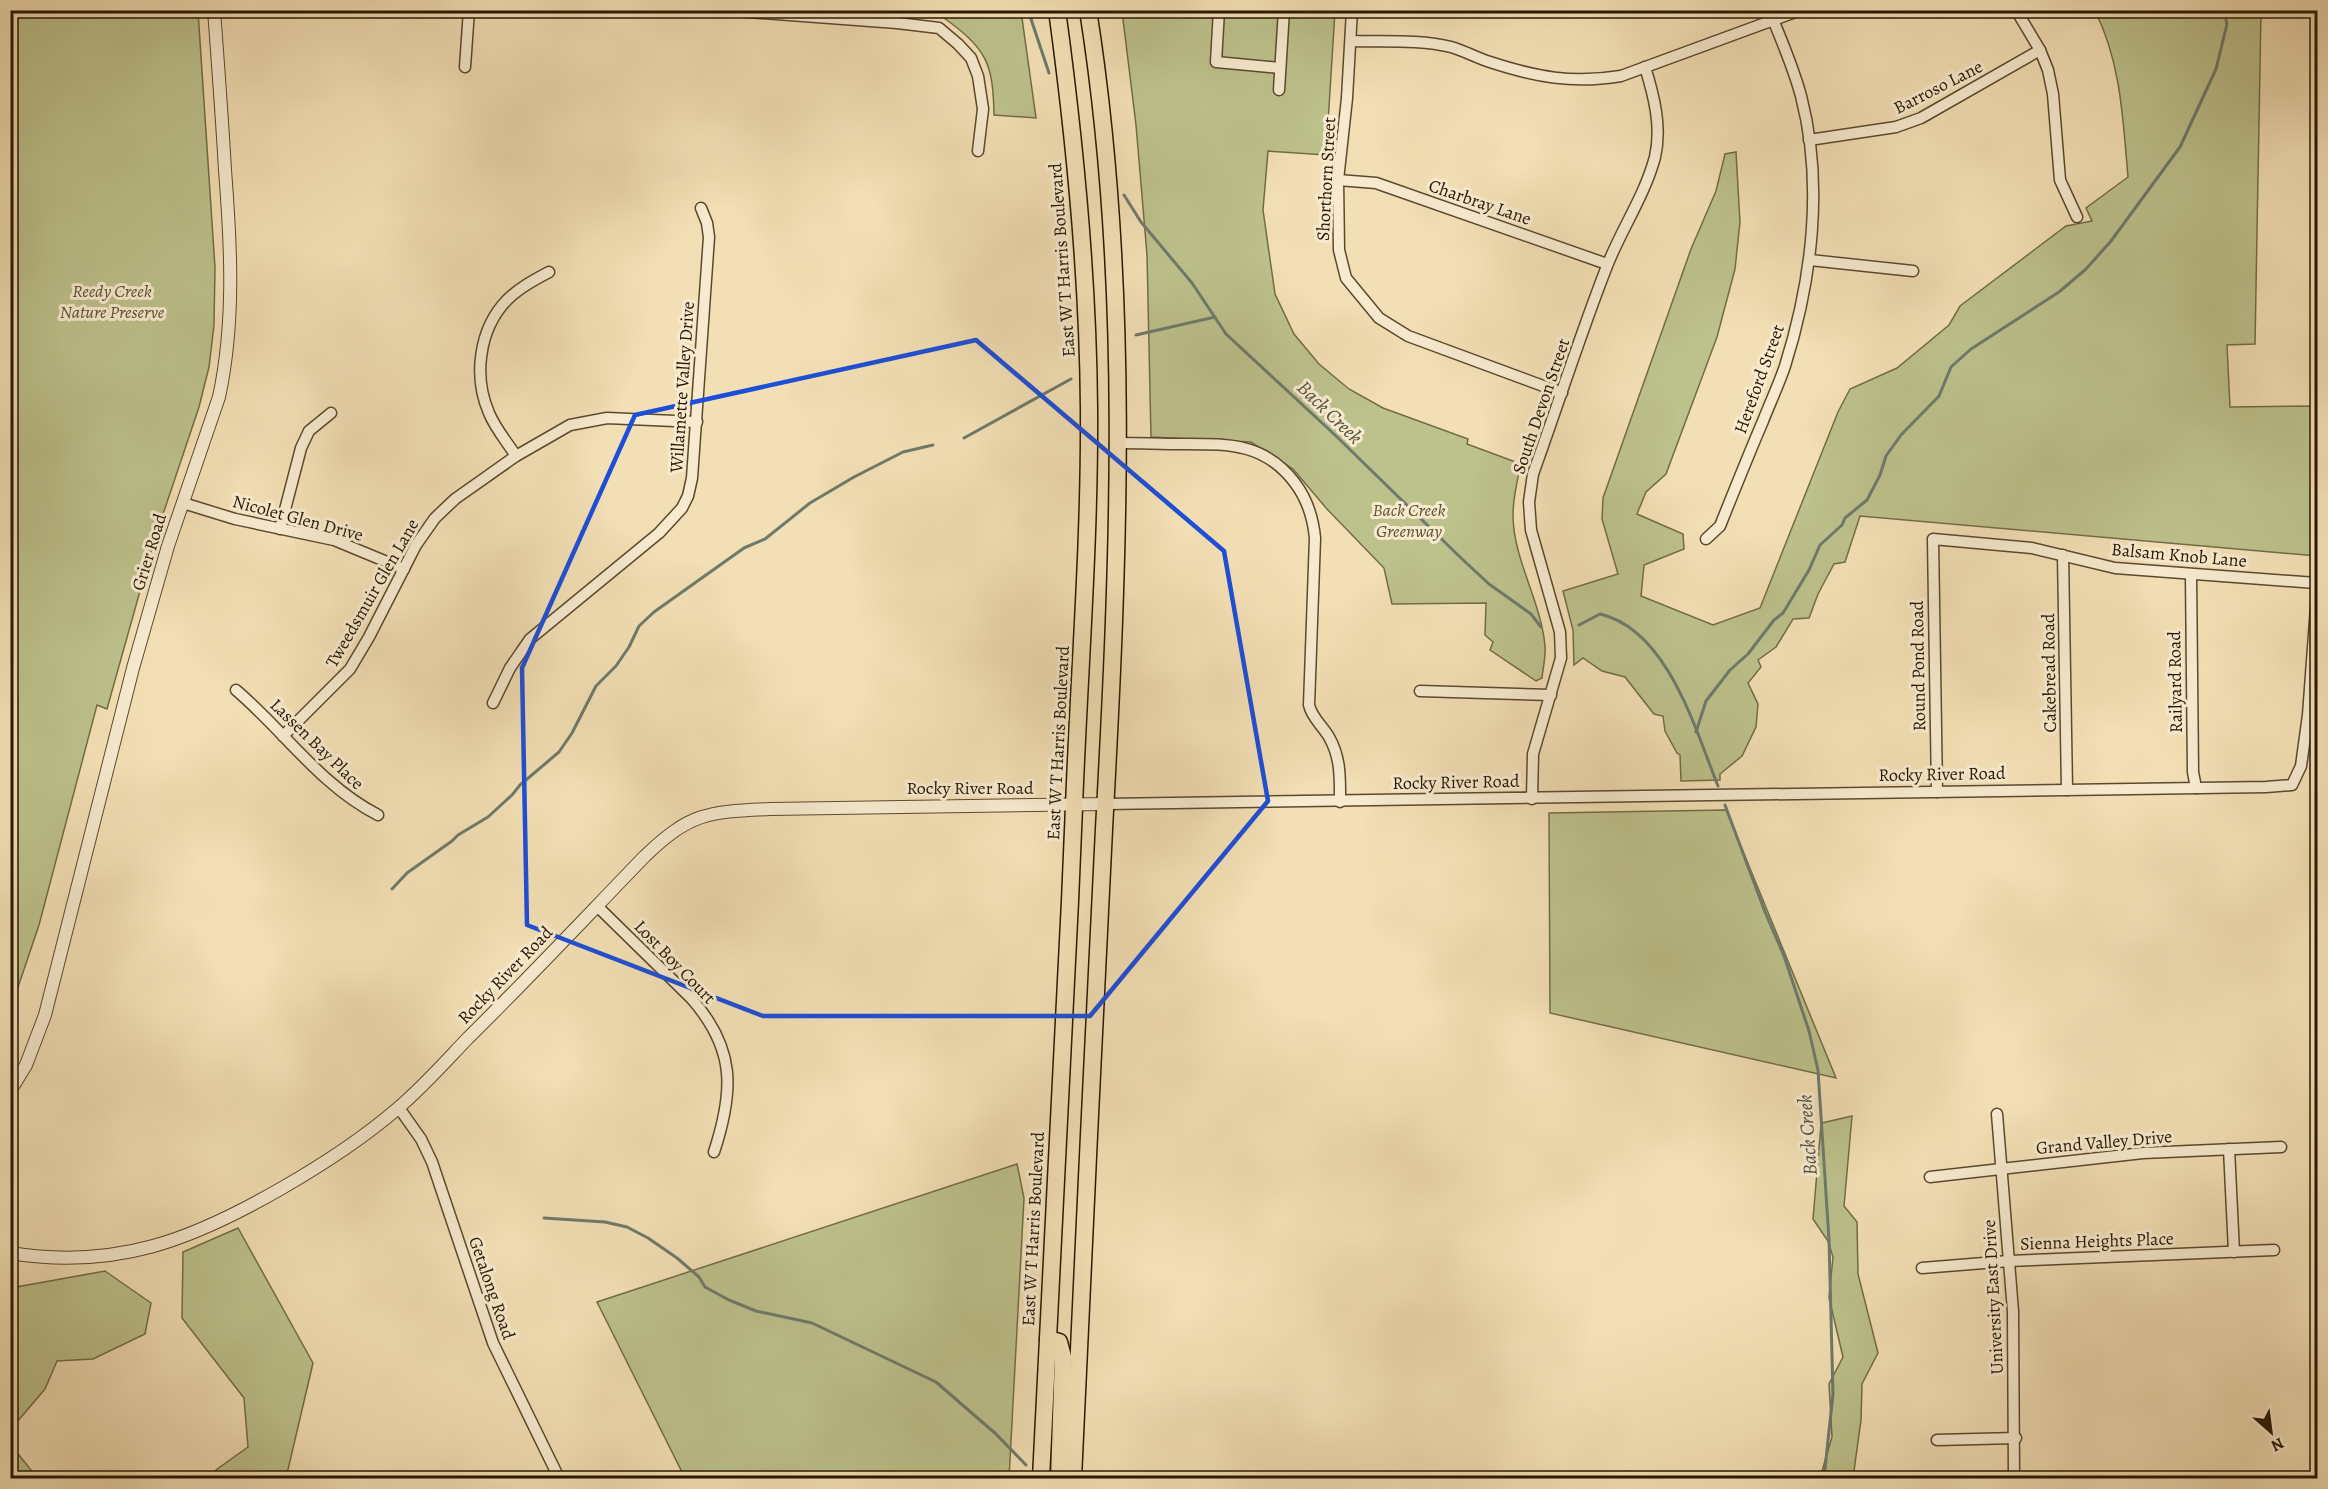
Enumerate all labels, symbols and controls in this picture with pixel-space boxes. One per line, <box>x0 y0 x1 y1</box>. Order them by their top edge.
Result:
street label: Barroso Lane <box>1889 54 1987 120</box>
street label: Shorthorn Street <box>1311 116 1341 242</box>
street label: East W T Harris Boulevard <box>1043 162 1081 358</box>
street label: Charbray Lane <box>1425 173 1535 231</box>
park label: Reedy Creek Nature Preserve <box>60 279 165 324</box>
street label: Willamette Valley Drive <box>664 301 700 474</box>
street label: Hereford Street <box>1728 321 1790 437</box>
street label: South Devon Street <box>1507 335 1575 477</box>
water label: Back Creek <box>1291 374 1368 450</box>
street label: Nicolet Glen Drive <box>230 489 366 547</box>
park label: Back Creek Greenway <box>1372 498 1446 543</box>
street label: Grier Road <box>126 510 172 594</box>
street label: Tweedsmuir Glen Lane <box>320 514 424 672</box>
street label: Balsam Knob Lane <box>2110 537 2248 573</box>
street label: Round Pond Road <box>1905 600 1931 732</box>
street label: Cakebread Road <box>2036 613 2062 733</box>
street label: Railyard Road <box>2162 630 2188 733</box>
street label: East W T Harris Boulevard <box>1041 645 1075 841</box>
street label: Lassen Bay Place <box>265 693 369 795</box>
street label: Rocky River Road <box>1878 761 2006 787</box>
street label: Rocky River Road <box>1392 769 1520 795</box>
street label: Rocky River Road <box>906 776 1034 800</box>
street label: Lost Boy Court <box>629 915 721 1009</box>
street label: Rocky River Road <box>452 921 558 1029</box>
water label: Back Creek <box>1791 1093 1824 1176</box>
street label: Grand Valley Drive <box>2035 1124 2173 1160</box>
street label: East W T Harris Boulevard <box>1016 1131 1050 1327</box>
street label: University East Drive <box>1977 1219 2009 1375</box>
street label: Sienna Heights Place <box>2020 1226 2174 1256</box>
street label: Getalong Road <box>463 1233 521 1343</box>
north arrow <box>2241 1402 2301 1462</box>
text: N <box>2267 1432 2288 1457</box>

